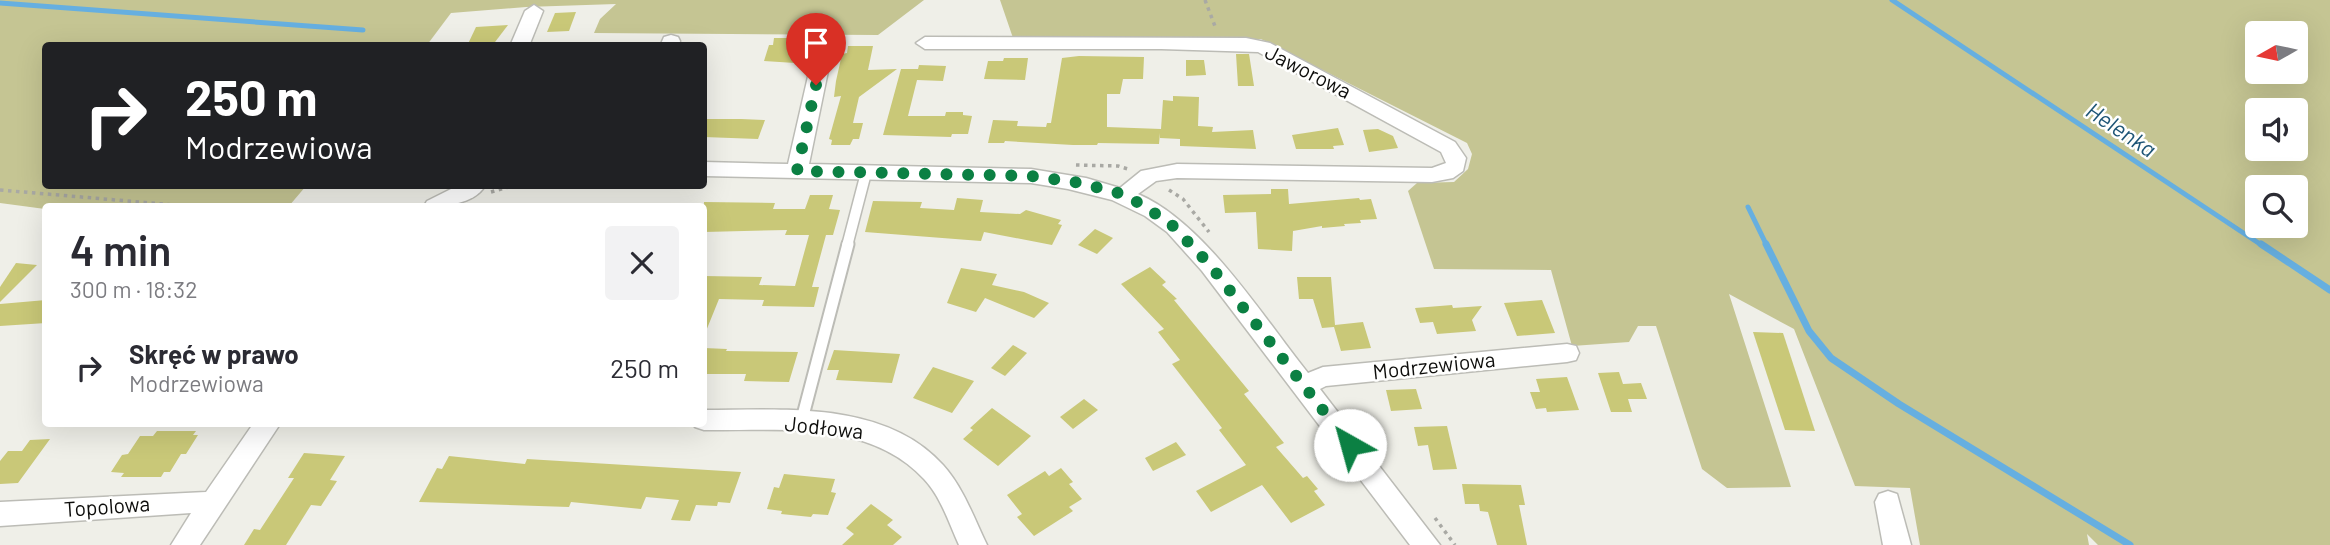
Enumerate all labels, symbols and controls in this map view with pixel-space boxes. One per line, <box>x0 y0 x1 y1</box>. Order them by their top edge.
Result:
pin <box>786 13 846 85</box>
north arrow <box>2245 21 2308 84</box>
map controls <box>2245 21 2308 238</box>
icon: arrive <box>797 24 835 62</box>
street label: Jaworowa <box>1262 38 1356 103</box>
text: 250 m <box>185 67 318 126</box>
icon: right <box>70 70 161 161</box>
water label: Helenka <box>2081 96 2162 163</box>
button: sound <box>2245 98 2308 161</box>
text: Modrzewiowa <box>185 127 373 165</box>
button: search <box>2245 175 2308 238</box>
text: 4 min <box>70 224 171 274</box>
button: close <box>605 226 679 300</box>
text: 300 m · 18:32 <box>70 275 198 303</box>
text: Skręć w prawo <box>129 338 299 369</box>
street label: Modrzewiowa <box>1371 346 1496 383</box>
icon: right <box>70 349 108 387</box>
text: 250 m <box>610 352 679 383</box>
text: Modrzewiowa <box>129 369 264 397</box>
position arrow <box>1313 408 1387 482</box>
street label: Jodłowa <box>784 410 865 443</box>
street label: Topolowa <box>63 490 151 521</box>

